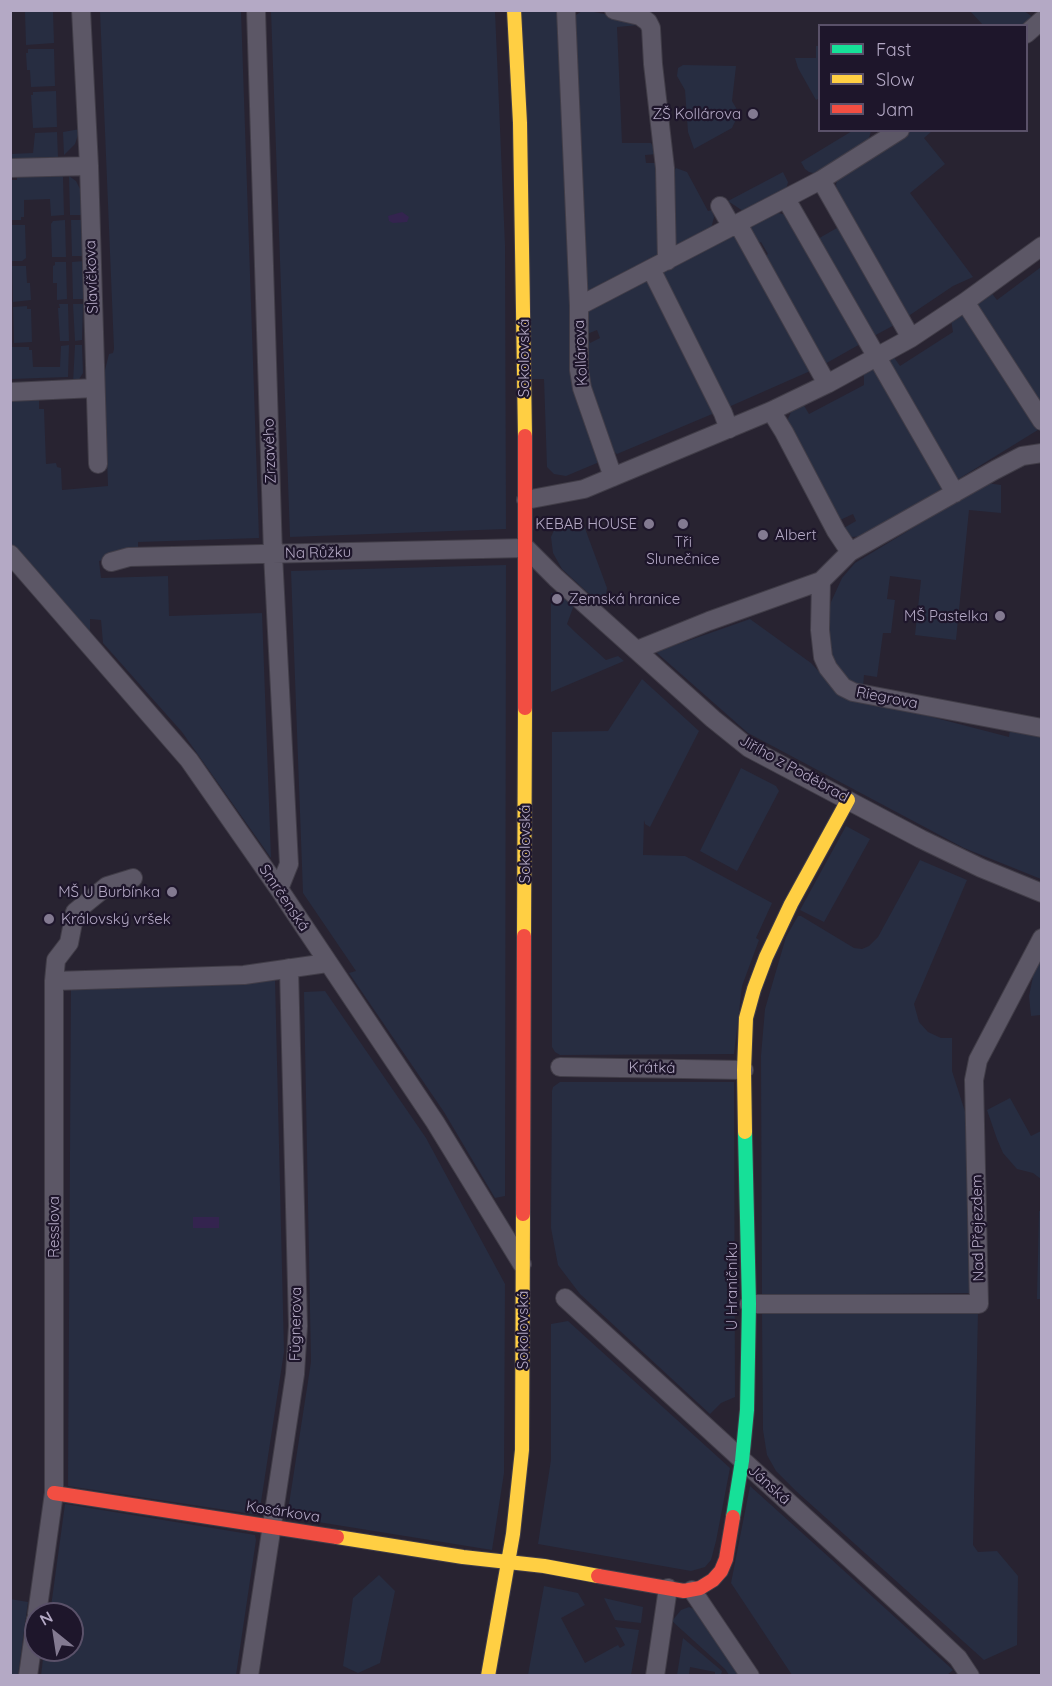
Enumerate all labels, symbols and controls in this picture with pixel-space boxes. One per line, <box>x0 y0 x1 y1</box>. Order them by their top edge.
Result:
legend <box>818 24 1028 132</box>
text: Fast <box>876 38 911 61</box>
text: Slow <box>876 68 914 91</box>
text: Jam <box>876 98 914 121</box>
place label: ZŠ Kollárova <box>653 105 741 123</box>
marker: ZŠ Kollárova <box>746 107 760 121</box>
street label: Slavíčkova <box>82 240 102 314</box>
street label: Sokolovská <box>515 319 533 397</box>
street label: Kollárova <box>570 319 592 387</box>
street label: Zrzavého <box>260 418 280 484</box>
place label: KEBAB HOUSE <box>535 515 637 533</box>
marker: KEBAB HOUSE <box>642 517 656 531</box>
marker: Tři Slunečnice <box>676 517 690 531</box>
place label: Albert <box>775 526 817 544</box>
marker: Albert <box>756 528 770 542</box>
place label: Tři Slunečnice <box>646 533 720 568</box>
street label: Na Růžku <box>285 543 351 563</box>
place label: Zemská hranice <box>569 590 680 608</box>
marker: Zemská hranice <box>550 592 564 606</box>
place label: MŠ Pastelka <box>904 607 988 625</box>
marker: MŠ Pastelka <box>993 609 1007 623</box>
street label: Riegrova <box>855 683 919 713</box>
street label: Jiřího z Poděbrad <box>736 732 852 806</box>
street label: Sokolovská <box>516 805 534 883</box>
street label: Smrčenská <box>255 861 313 935</box>
place label: MŠ U Burbínka <box>58 883 160 901</box>
marker: MŠ U Burbínka <box>165 885 179 899</box>
place label: Královský vršek <box>61 910 171 928</box>
marker: Královský vršek <box>42 912 56 926</box>
street label: Krátká <box>628 1059 676 1077</box>
street label: Nad Přejezdem <box>968 1174 988 1282</box>
street label: Resslova <box>45 1196 63 1258</box>
street label: U Hraničníku <box>723 1242 741 1330</box>
street label: Fügnerova <box>286 1287 306 1361</box>
street label: Sokolovská <box>514 1291 532 1369</box>
street label: Jánská <box>744 1461 794 1509</box>
street label: Kosárkova <box>245 1497 321 1527</box>
north arrow <box>24 1602 84 1662</box>
text: N <box>36 1607 56 1630</box>

